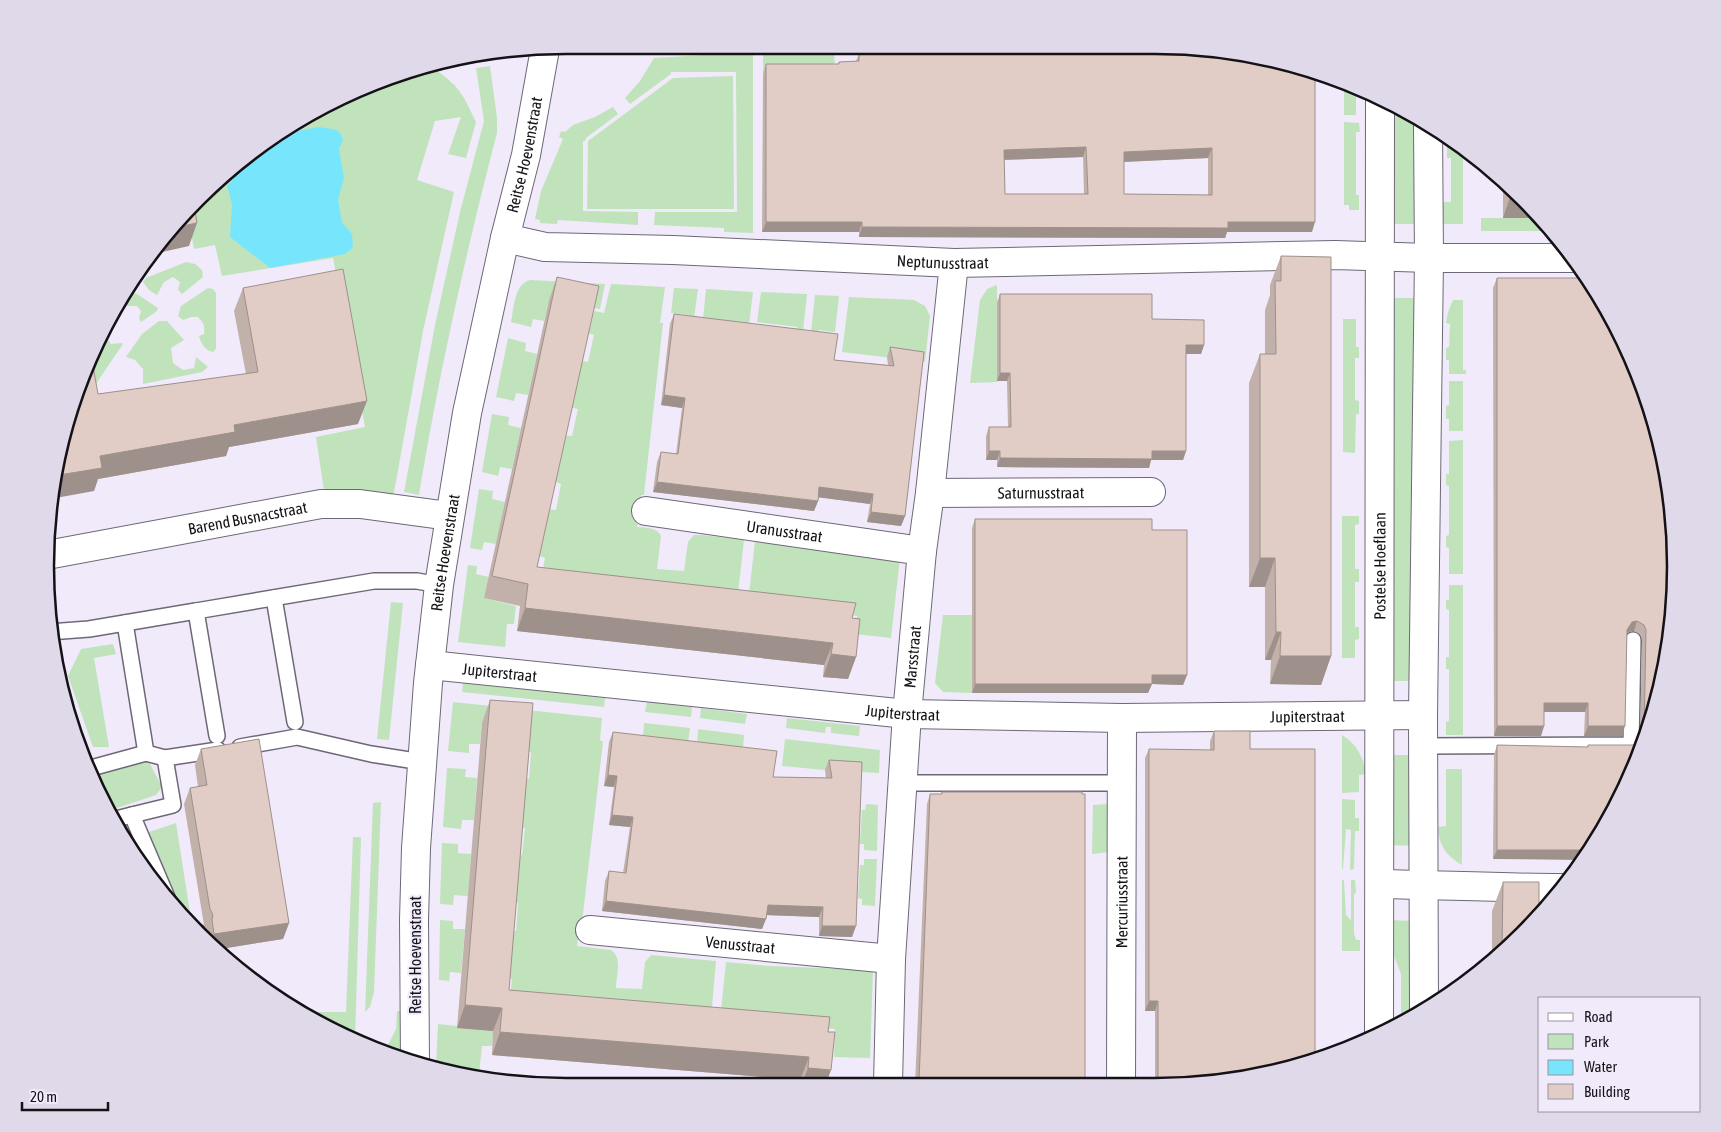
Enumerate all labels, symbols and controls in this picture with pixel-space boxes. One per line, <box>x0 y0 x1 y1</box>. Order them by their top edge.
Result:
street label: Reitse Hoevenstraat <box>503 95 545 215</box>
street label: Neptunusstraat <box>896 251 989 272</box>
street label: Saturnusstraat <box>998 483 1085 502</box>
street label: Reitse Hoevenstraat <box>427 492 463 612</box>
street label: Barend Busnacstraat <box>186 498 309 538</box>
street label: Postelse Hoeflaan <box>1370 512 1389 620</box>
street label: Uranusstraat <box>745 517 824 546</box>
street label: Marsstraat <box>900 624 924 689</box>
street label: Jupiterstraat <box>462 659 538 685</box>
street label: Jupiterstraat <box>864 701 940 724</box>
street label: Jupiterstraat <box>1270 707 1345 726</box>
street label: Mercuriusstraat <box>1112 855 1131 948</box>
street label: Reitse Hoevenstraat <box>406 896 424 1014</box>
street label: Venusstraat <box>705 932 776 957</box>
legend <box>1538 997 1701 1112</box>
text: Road <box>1584 1008 1613 1025</box>
text: Park <box>1584 1033 1609 1050</box>
text: Water <box>1584 1058 1617 1075</box>
scale bar <box>22 1080 109 1112</box>
text: Building <box>1584 1083 1630 1100</box>
text: 20 m <box>30 1088 57 1105</box>

